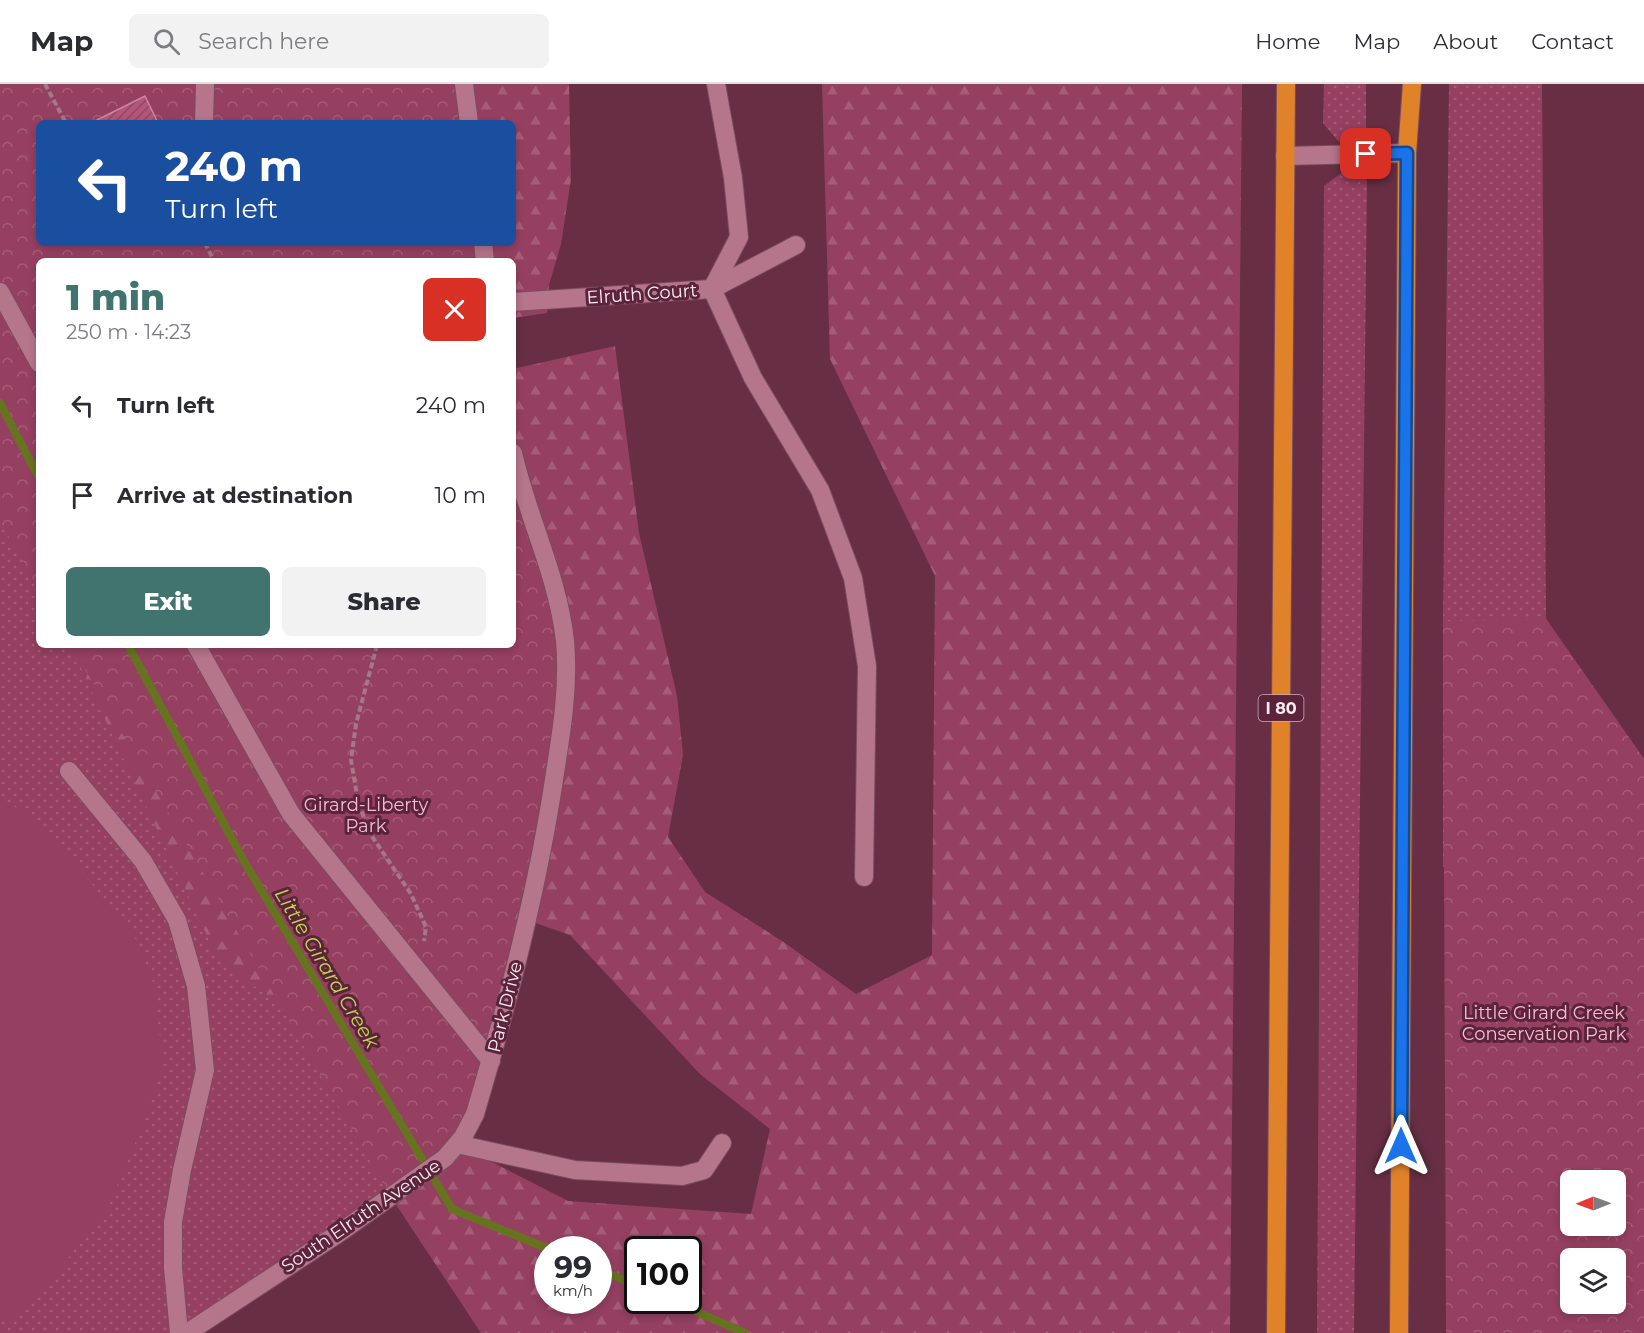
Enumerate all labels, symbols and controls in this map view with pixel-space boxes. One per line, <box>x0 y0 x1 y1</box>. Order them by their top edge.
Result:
search box <box>129 14 549 68</box>
text: Map <box>30 24 93 58</box>
icon: search <box>150 25 183 58</box>
text: Search here <box>198 28 329 55</box>
text: Home <box>1255 29 1320 54</box>
text: Map <box>1353 29 1400 54</box>
text: About <box>1433 29 1498 54</box>
text: Contact <box>1531 29 1614 54</box>
pin <box>1340 128 1391 179</box>
icon: arrive <box>1349 137 1382 170</box>
text: 240 m <box>165 140 303 192</box>
icon: left <box>66 144 144 222</box>
text: Turn left <box>165 192 278 225</box>
text: 1 min <box>66 275 165 319</box>
button: close <box>423 278 486 341</box>
street label: Elruth Court <box>586 279 698 309</box>
text: 250 m · 14:23 <box>66 320 191 344</box>
icon: left <box>66 389 99 422</box>
text: Turn left <box>117 392 215 419</box>
text: 240 m <box>416 392 486 419</box>
icon: arrive <box>66 479 99 512</box>
text: Arrive at destination <box>117 482 353 509</box>
text: 10 m <box>434 482 486 509</box>
button: Exit <box>66 567 270 636</box>
button: Share <box>282 567 486 636</box>
road number: I 80 <box>1258 695 1304 721</box>
park label: Girard-Liberty Park <box>304 794 428 837</box>
water label: Little Girard Creek <box>270 883 385 1053</box>
street label: Park Drive <box>483 959 527 1055</box>
park label: Little Girard Creek Conservation Park <box>1462 1002 1626 1045</box>
position arrow <box>1369 1114 1433 1178</box>
street label: South Elruth Avenue <box>277 1155 445 1277</box>
north arrow <box>1560 1170 1626 1236</box>
map controls <box>1560 1170 1626 1314</box>
speed limit sign: 100 <box>624 1236 702 1314</box>
button: layers <box>1560 1248 1626 1314</box>
text: 99 <box>554 1249 592 1286</box>
text: km/h <box>553 1281 593 1300</box>

